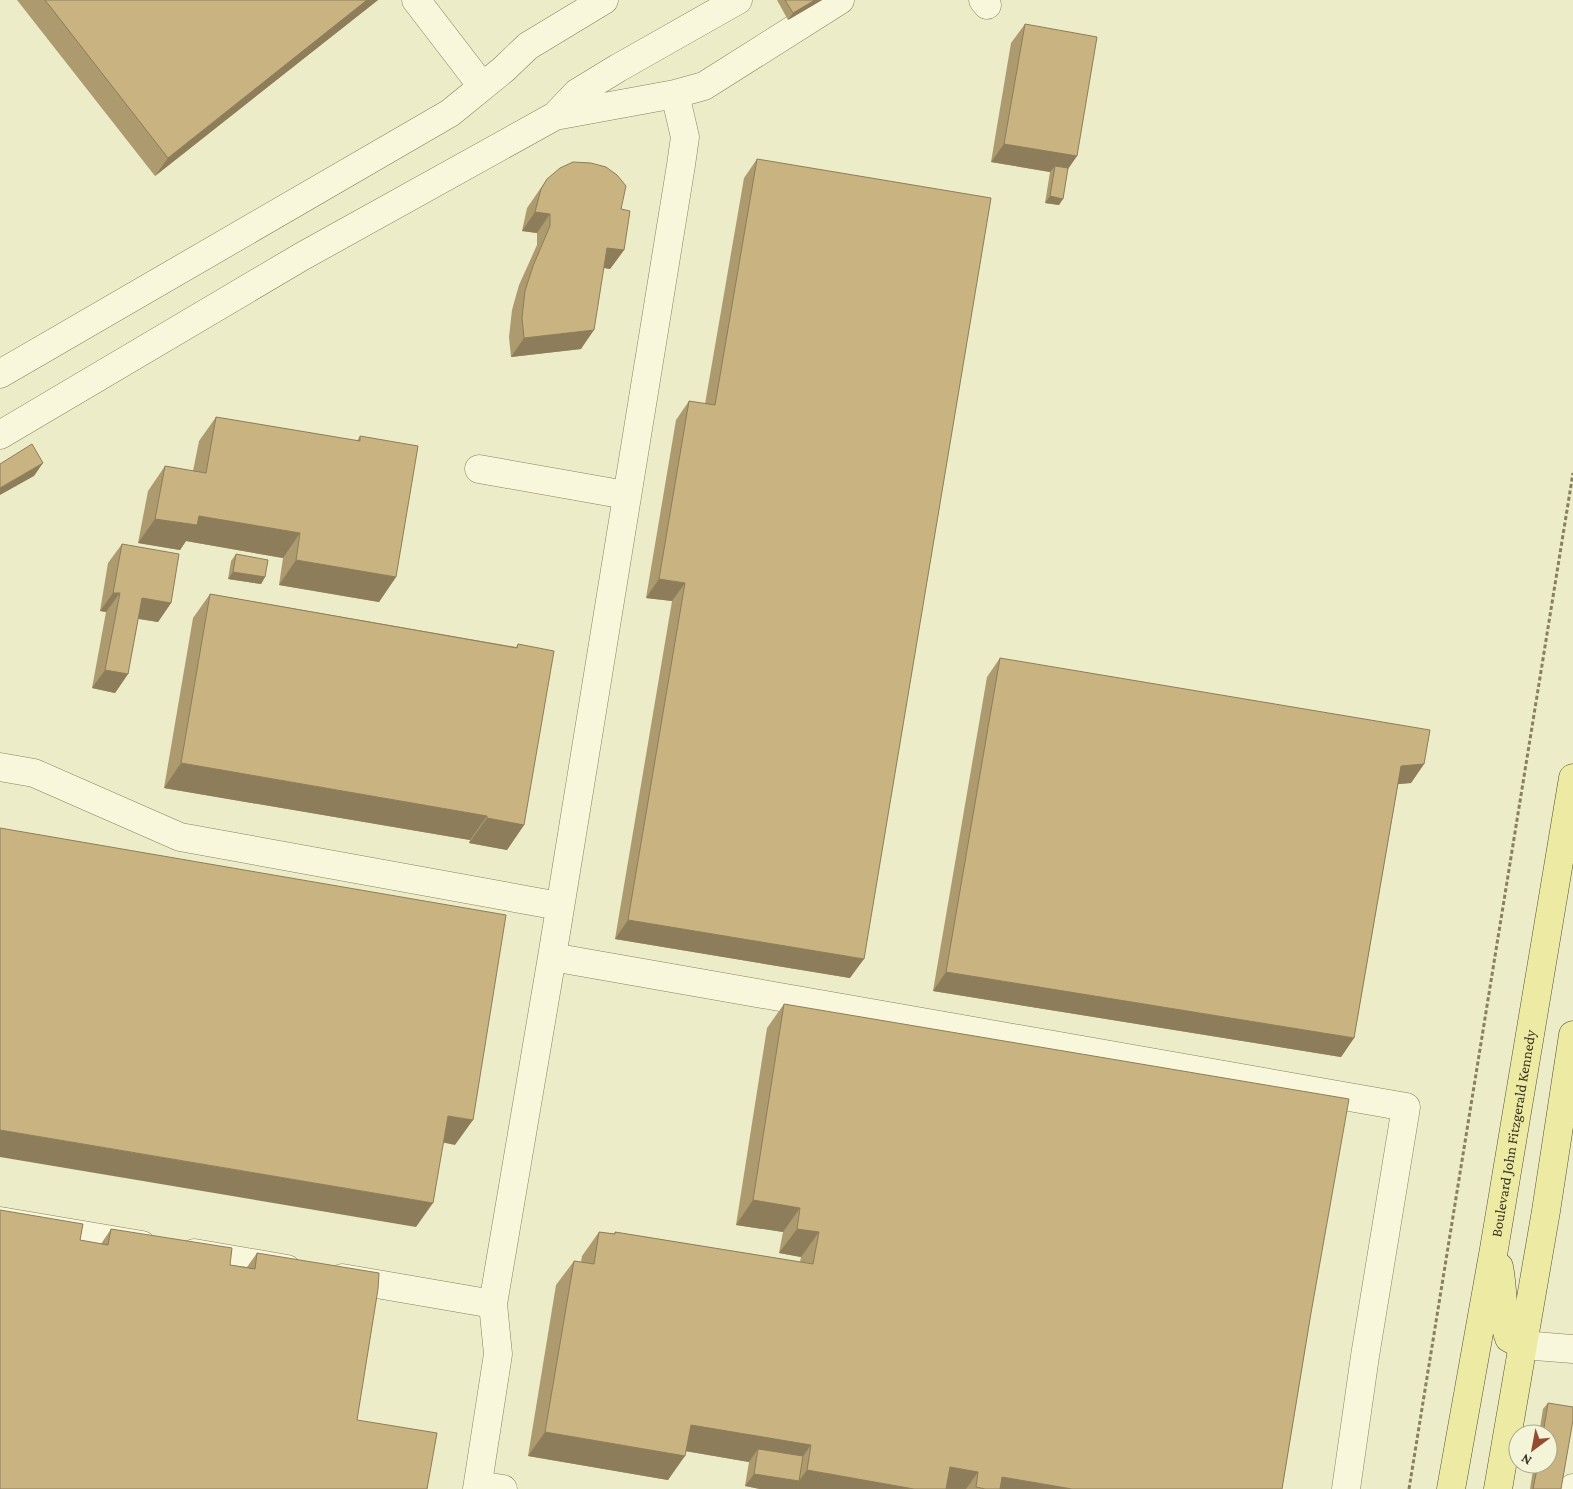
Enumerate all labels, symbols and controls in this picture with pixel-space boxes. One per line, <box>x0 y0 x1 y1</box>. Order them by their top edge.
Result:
street label: Boulevard John Fitzgerald Kennedy <box>1488 1028 1540 1238</box>
north arrow <box>1508 1424 1558 1474</box>
text: N <box>1517 1450 1534 1469</box>

